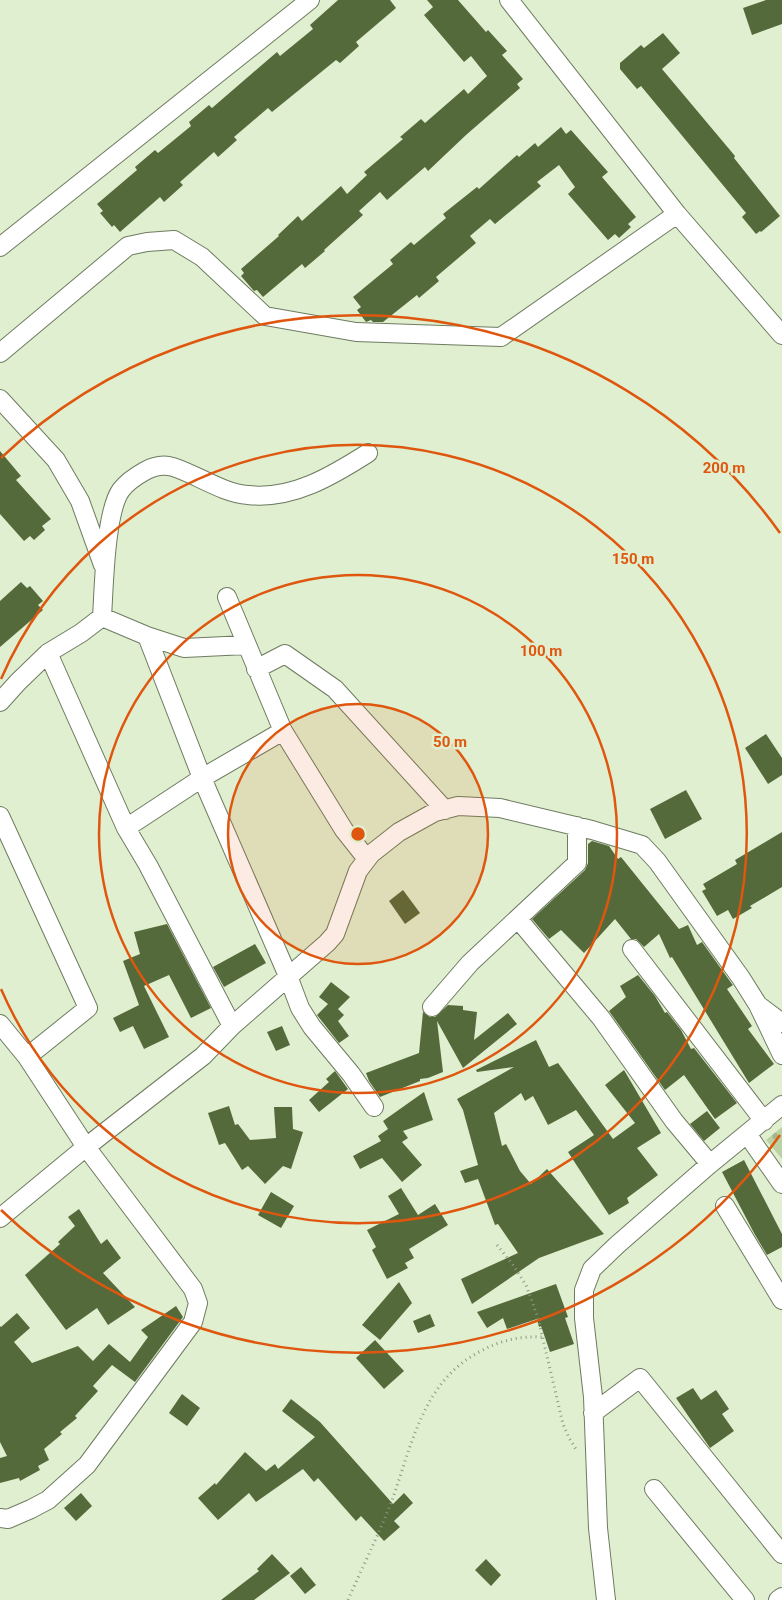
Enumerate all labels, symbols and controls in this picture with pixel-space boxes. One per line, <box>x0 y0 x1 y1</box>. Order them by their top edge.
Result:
text: 200 m <box>703 459 745 477</box>
text: 150 m <box>612 550 654 568</box>
text: 100 m <box>520 642 562 660</box>
text: 50 m <box>433 733 467 751</box>
centre of rings <box>349 825 367 843</box>

